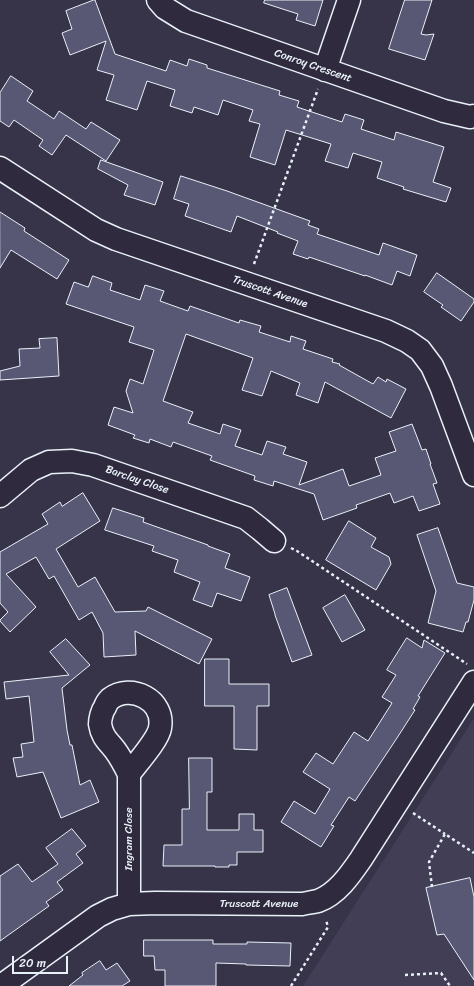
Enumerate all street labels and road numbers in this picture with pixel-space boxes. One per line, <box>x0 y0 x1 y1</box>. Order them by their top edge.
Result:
street label: Conroy Crescent <box>273 47 353 85</box>
street label: Truscott Avenue <box>231 273 309 311</box>
street label: Barclay Close <box>104 463 170 497</box>
street label: Ingram Close <box>122 807 136 871</box>
street label: Truscott Avenue <box>220 897 298 911</box>

